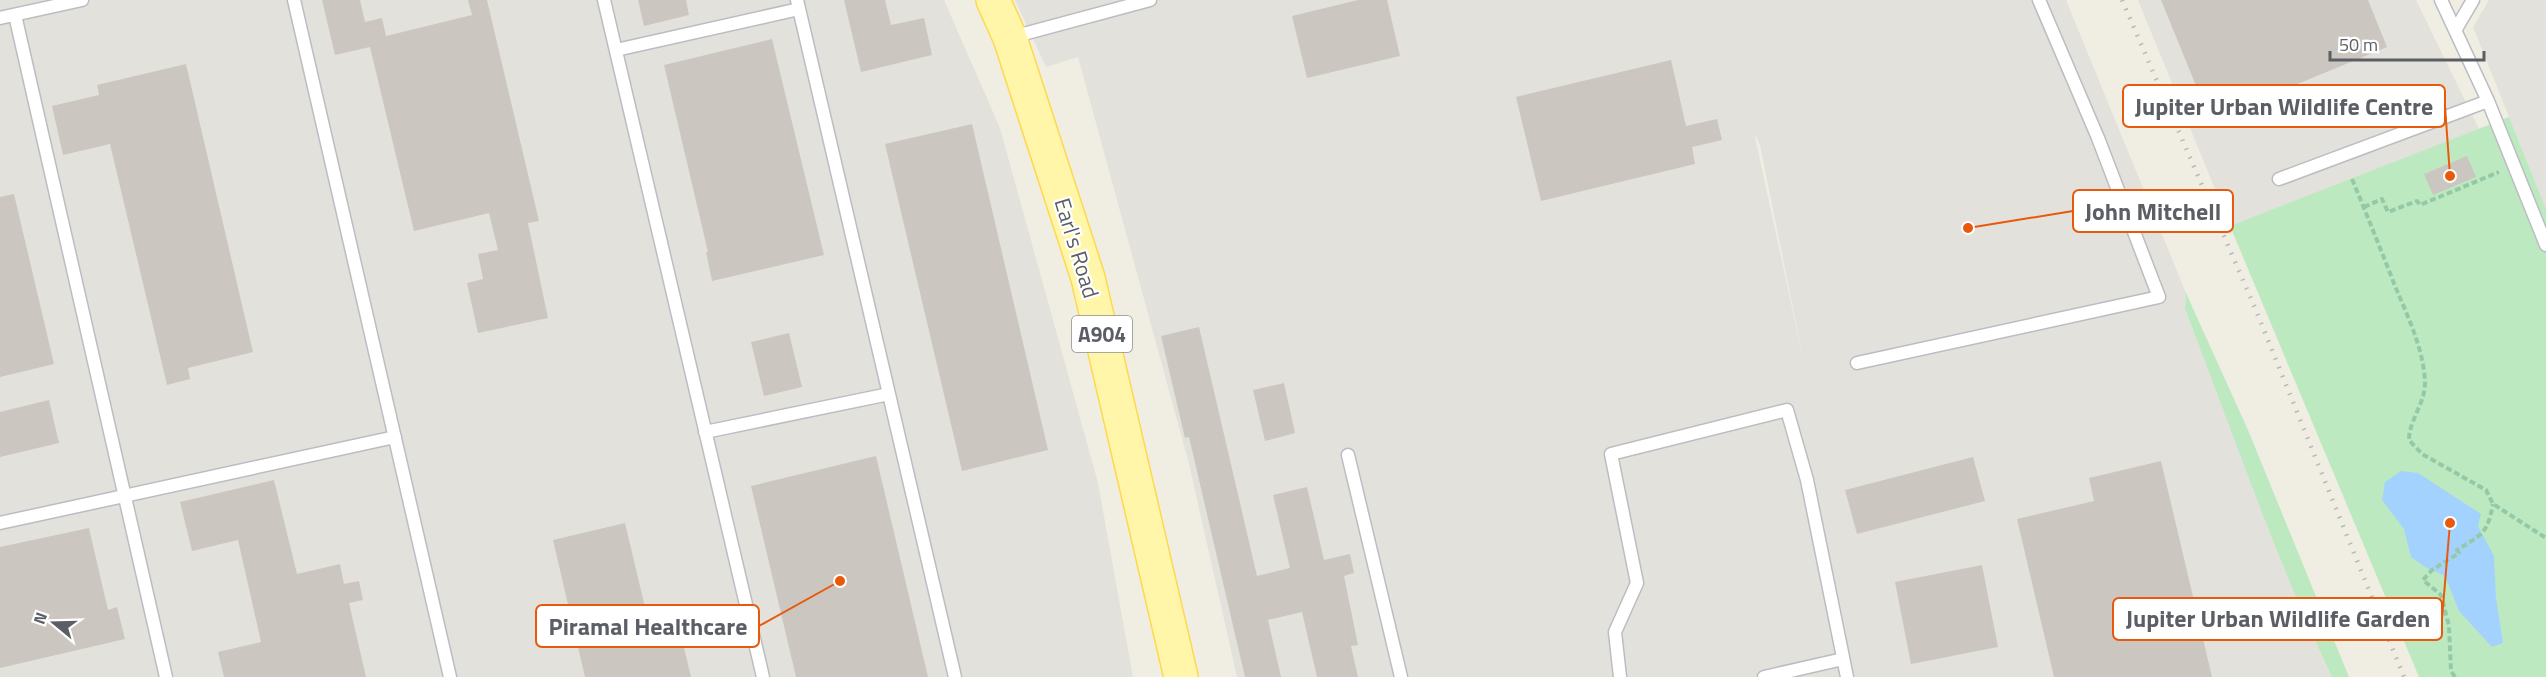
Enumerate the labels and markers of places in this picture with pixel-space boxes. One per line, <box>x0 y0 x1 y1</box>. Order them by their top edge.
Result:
callout: Jupiter Urban Wildlife Centre <box>2123 85 2445 127</box>
callout: John Mitchell <box>2073 190 2233 232</box>
callout: Jupiter Urban Wildlife Garden <box>2113 598 2442 640</box>
callout: Piramal Healthcare <box>536 605 759 647</box>

